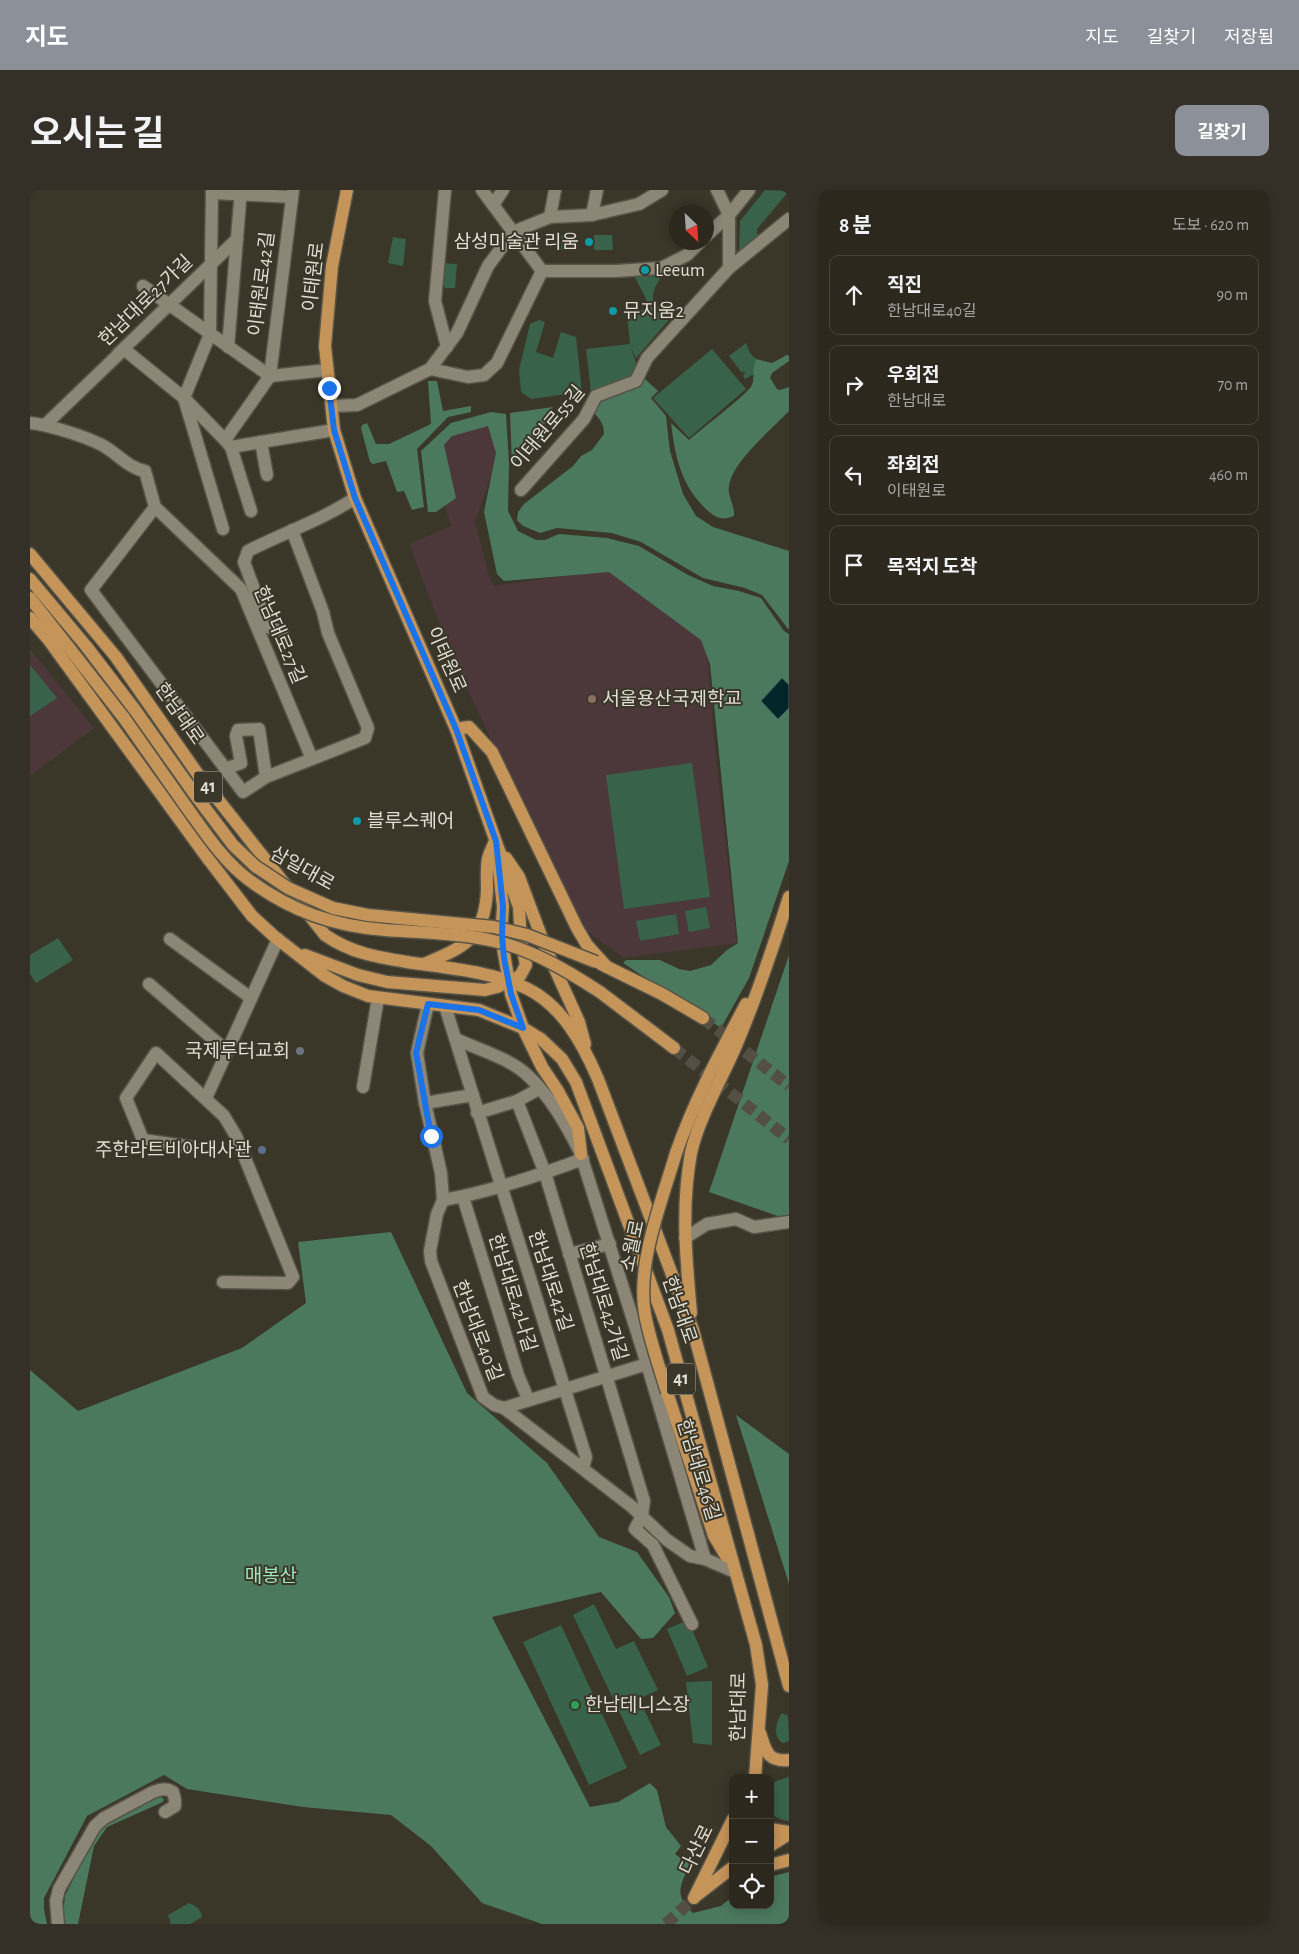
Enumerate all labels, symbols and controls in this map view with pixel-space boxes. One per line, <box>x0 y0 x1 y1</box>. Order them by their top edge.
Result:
text: 지도 <box>25 26 69 50</box>
text: 지도 <box>1086 29 1119 47</box>
text: 길찾기 <box>1147 29 1196 47</box>
text: 저장됨 <box>1224 29 1274 47</box>
button: 길찾기 <box>1175 105 1269 156</box>
text: 오시는 길 <box>30 117 164 152</box>
north arrow <box>669 205 714 250</box>
text: 8 분 <box>839 215 872 236</box>
text: 도보 · 620 m <box>1172 217 1249 233</box>
street label: 이태원로42길 <box>245 231 278 337</box>
place label: 삼성미술관 리움 <box>454 232 579 252</box>
marker: 삼성미술관 리움 <box>583 236 595 248</box>
street label: 이태원로 <box>299 241 328 313</box>
street label: 한남대로27가길 <box>95 251 196 350</box>
place label: Leeum <box>655 261 705 280</box>
marker: Leeum <box>639 264 651 276</box>
text: 직진 <box>887 276 922 295</box>
icon: ahead <box>840 281 868 309</box>
text: 90 m <box>1217 287 1248 303</box>
place label: 뮤지움2 <box>623 301 684 321</box>
text: 한남대로40길 <box>887 303 977 319</box>
marker: 뮤지움2 <box>607 305 619 317</box>
text: 우회전 <box>887 366 939 385</box>
icon: right <box>840 371 868 399</box>
route end <box>318 377 341 400</box>
text: 70 m <box>1217 377 1248 393</box>
street label: 이태원로55길 <box>507 382 588 474</box>
text: 한남대로 <box>887 393 946 409</box>
text: 좌회전 <box>887 456 939 475</box>
icon: left <box>840 461 868 489</box>
text: 460 m <box>1209 467 1248 483</box>
text: 이태원로 <box>887 483 946 499</box>
icon: arrive <box>840 551 868 579</box>
text: 목적지 도착 <box>887 558 977 577</box>
street label: 한남대로27길 <box>250 583 309 687</box>
street label: 이태원로 <box>423 624 470 696</box>
street label: 한남대로 <box>151 679 208 748</box>
place label: 서울용산국제학교 <box>602 689 742 709</box>
marker: 서울용산국제학교 <box>586 693 598 705</box>
road number: 41 <box>194 772 222 802</box>
place label: 블루스퀘어 <box>367 811 454 831</box>
marker: 블루스퀘어 <box>351 815 363 827</box>
street label: 삼일대로 <box>267 843 338 894</box>
place label: 국제루터교회 <box>185 1041 290 1061</box>
marker: 국제루터교회 <box>294 1045 306 1057</box>
route start <box>420 1125 443 1148</box>
place label: 주한라트비아대사관 <box>95 1140 252 1160</box>
marker: 주한라트비아대사관 <box>256 1144 268 1156</box>
street label: 소월로 <box>617 1218 648 1274</box>
street label: 한남대로42길 <box>525 1228 576 1334</box>
street label: 한남대로42나길 <box>485 1231 540 1354</box>
street label: 한남대로42가길 <box>576 1240 631 1363</box>
street label: 한남대로 <box>659 1274 700 1346</box>
street label: 한남대로40길 <box>449 1277 506 1384</box>
road number: 41 <box>667 1364 695 1394</box>
street label: 한남대로46길 <box>673 1416 723 1523</box>
park label: 매봉산 <box>245 1566 297 1586</box>
street label: 한남대로 <box>728 1672 749 1742</box>
place label: 한남테니스장 <box>585 1695 690 1715</box>
marker: 한남테니스장 <box>569 1699 581 1711</box>
map controls <box>729 1774 774 1909</box>
button: + <box>729 1774 774 1819</box>
button: − <box>729 1819 774 1864</box>
street label: 다산로 <box>676 1822 717 1878</box>
button: locate <box>729 1864 774 1909</box>

